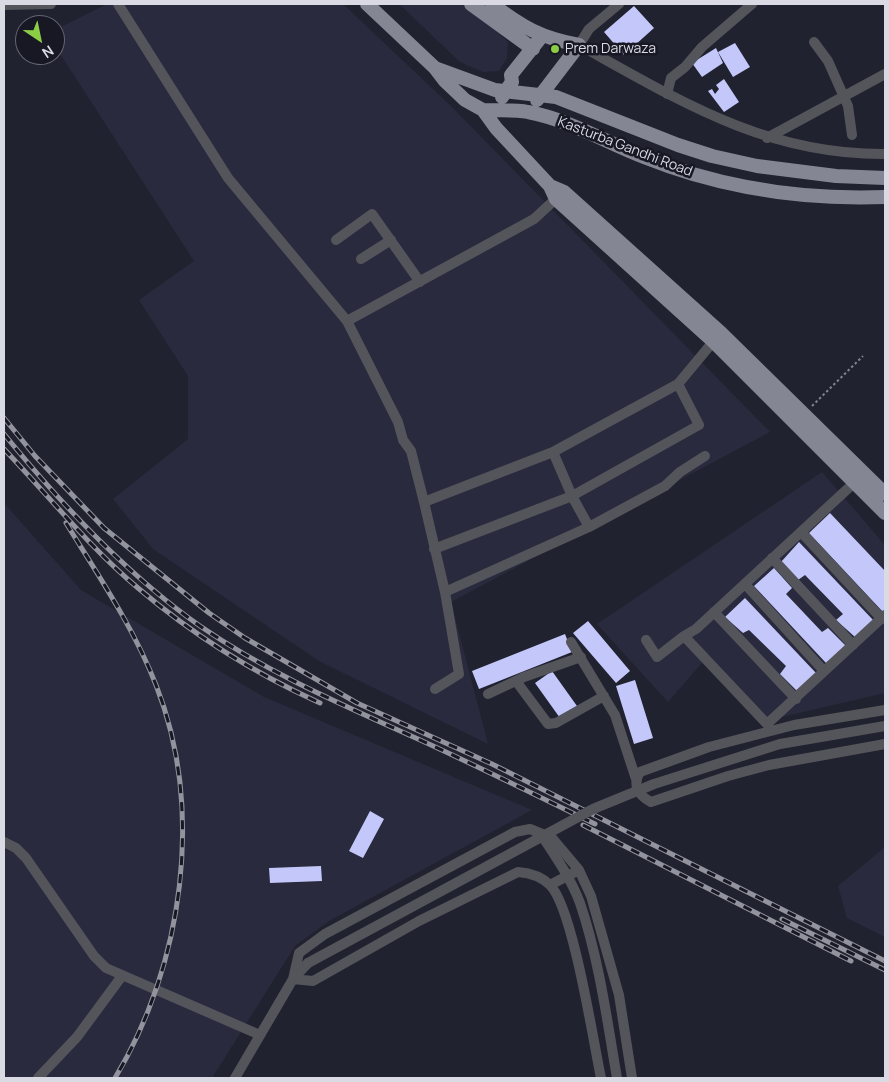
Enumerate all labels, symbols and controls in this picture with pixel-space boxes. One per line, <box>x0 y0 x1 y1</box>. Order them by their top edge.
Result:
north arrow <box>15 15 65 65</box>
text: N <box>39 41 58 63</box>
place label: Prem Darwaza <box>565 41 656 57</box>
marker: Prem Darwaza <box>549 43 561 55</box>
street label: Kasturba Gandhi Road <box>555 114 695 180</box>

